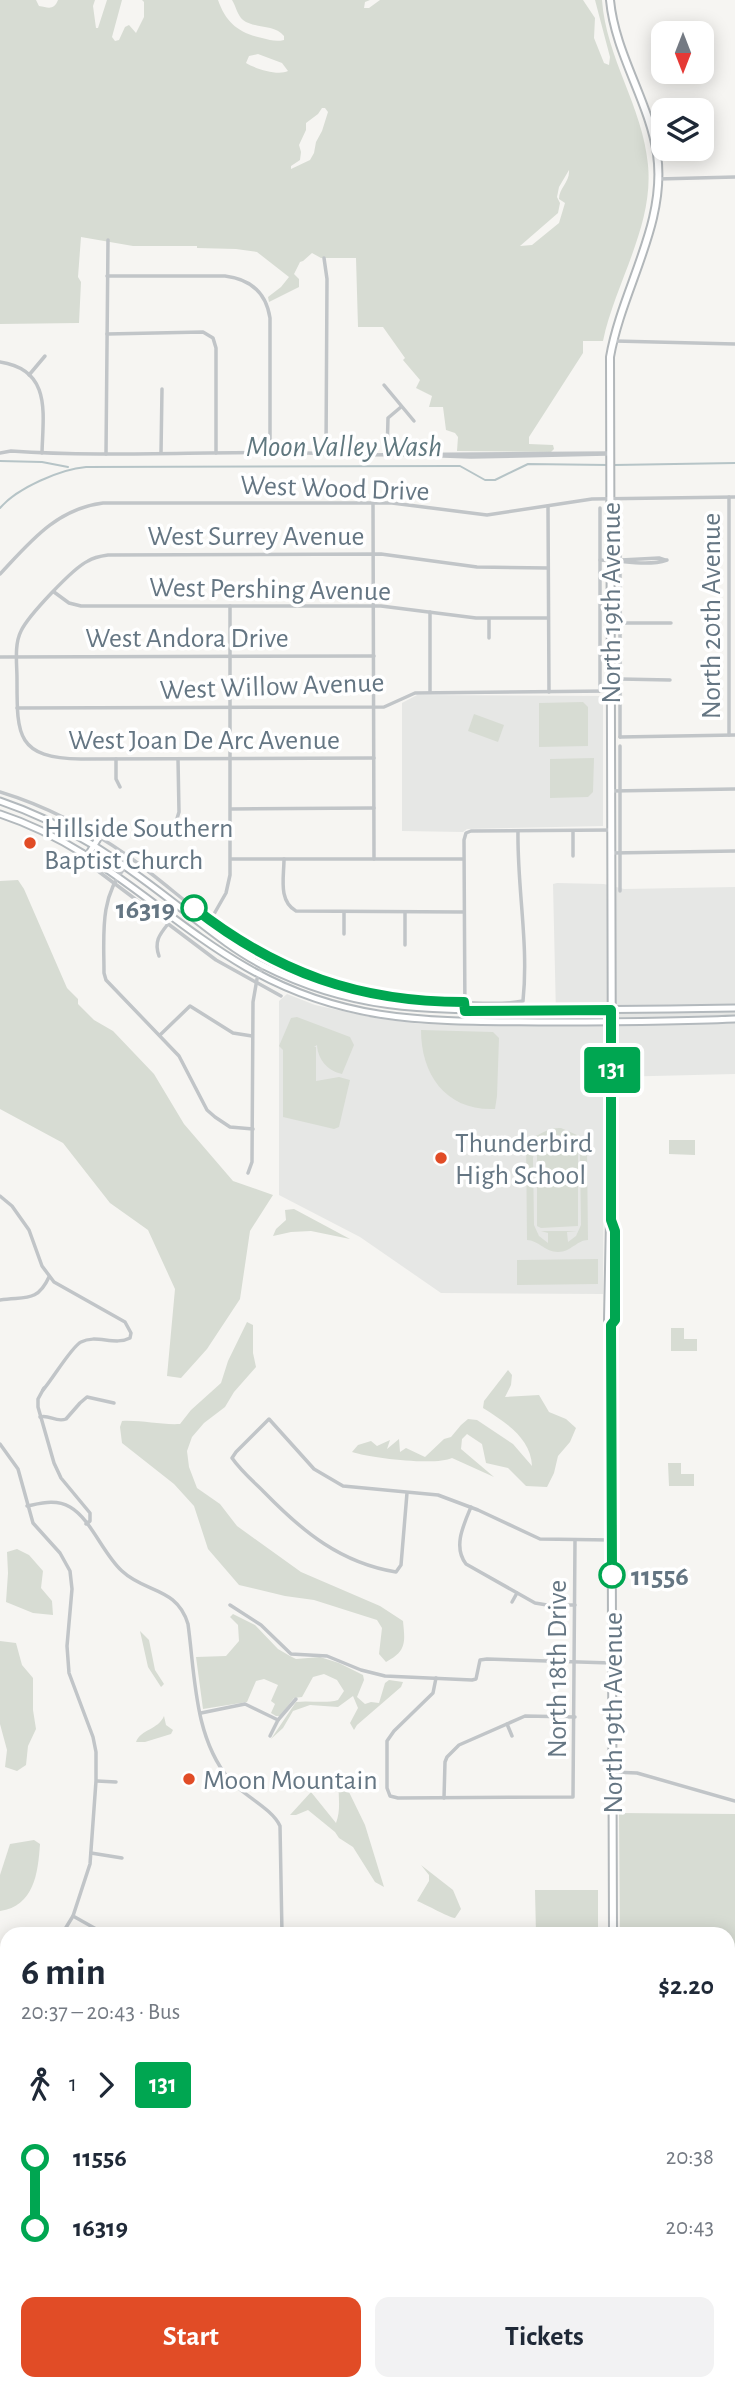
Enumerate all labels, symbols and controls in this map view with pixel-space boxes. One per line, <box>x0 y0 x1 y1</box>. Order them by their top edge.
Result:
north arrow <box>651 21 714 84</box>
map controls <box>651 21 714 161</box>
button: layers <box>651 98 714 161</box>
water label: Moon Valley Wash <box>246 432 442 462</box>
street label: West Wood Drive <box>240 472 430 506</box>
street label: North 19th Avenue <box>598 502 626 704</box>
street label: North 20th Avenue <box>698 513 726 719</box>
street label: West Surrey Avenue <box>148 523 364 551</box>
street label: West Pershing Avenue <box>149 574 391 606</box>
street label: West Andora Drive <box>85 625 289 653</box>
street label: West Willow Avenue <box>159 669 385 705</box>
street label: West Joan De Arc Avenue <box>68 727 340 755</box>
place label: Hillside Southern Baptist Church <box>44 815 234 875</box>
marker: Hillside Southern Baptist Church <box>22 835 38 851</box>
marker: 16319 <box>181 895 207 921</box>
place label: 16319 <box>116 896 175 924</box>
line badge: 131 <box>572 1047 652 1093</box>
text: 131 <box>598 1058 626 1082</box>
place label: Thunderbird High School <box>455 1130 593 1190</box>
marker: Thunderbird High School <box>433 1150 449 1166</box>
marker: 11556 <box>599 1562 625 1588</box>
place label: 11556 <box>631 1563 689 1591</box>
street label: North 18th Drive <box>544 1580 572 1758</box>
street label: North 19th Avenue <box>600 1612 628 1814</box>
place label: Moon Mountain <box>203 1767 378 1795</box>
marker: Moon Mountain <box>181 1771 197 1787</box>
text: 6 min <box>21 1954 106 1992</box>
text: $2.20 <box>658 1973 714 1999</box>
text: 20:37 – 20:43 · Bus <box>21 2001 180 2024</box>
icon: walk <box>21 2066 59 2104</box>
icon: forward <box>87 2066 125 2104</box>
text: 1 <box>69 2073 77 2096</box>
text: 131 <box>149 2073 177 2097</box>
text: 11556 <box>73 2145 127 2171</box>
text: 20:38 <box>666 2146 714 2169</box>
text: 16319 <box>73 2215 128 2241</box>
text: 20:43 <box>666 2216 714 2239</box>
button: Start <box>21 2297 361 2377</box>
button: Tickets <box>375 2297 714 2377</box>

